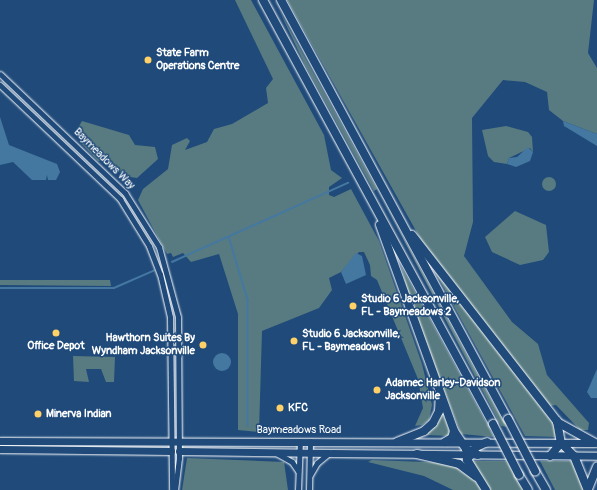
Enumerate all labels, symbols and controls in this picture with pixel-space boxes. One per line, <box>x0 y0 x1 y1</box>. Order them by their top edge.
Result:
place label: State Farm Operations Centre <box>156 47 239 73</box>
marker: State Farm Operations Centre <box>143 55 153 65</box>
street label: Baymeadows Way <box>71 126 137 192</box>
place label: Studio 6 Jacksonville, FL - Baymeadows 2 <box>361 293 459 319</box>
marker: Studio 6 Jacksonville, FL - Baymeadows 2 <box>348 301 358 311</box>
marker: Office Depot <box>51 328 61 338</box>
place label: Studio 6 Jacksonville, FL - Baymeadows 1 <box>302 328 400 354</box>
place label: Hawthorn Suites By Wyndham Jacksonville <box>92 332 195 358</box>
marker: Studio 6 Jacksonville, FL - Baymeadows 1 <box>289 336 299 346</box>
place label: Office Depot <box>27 339 85 353</box>
marker: Hawthorn Suites By Wyndham Jacksonville <box>198 340 208 350</box>
place label: Adamec Harley-Davidson Jacksonville <box>385 377 500 403</box>
marker: Adamec Harley-Davidson Jacksonville <box>372 385 382 395</box>
place label: KFC <box>288 401 308 415</box>
marker: KFC <box>275 403 285 413</box>
place label: Minerva Indian <box>46 407 111 421</box>
marker: Minerva Indian <box>33 409 43 419</box>
street label: Baymeadows Road <box>257 423 341 437</box>

